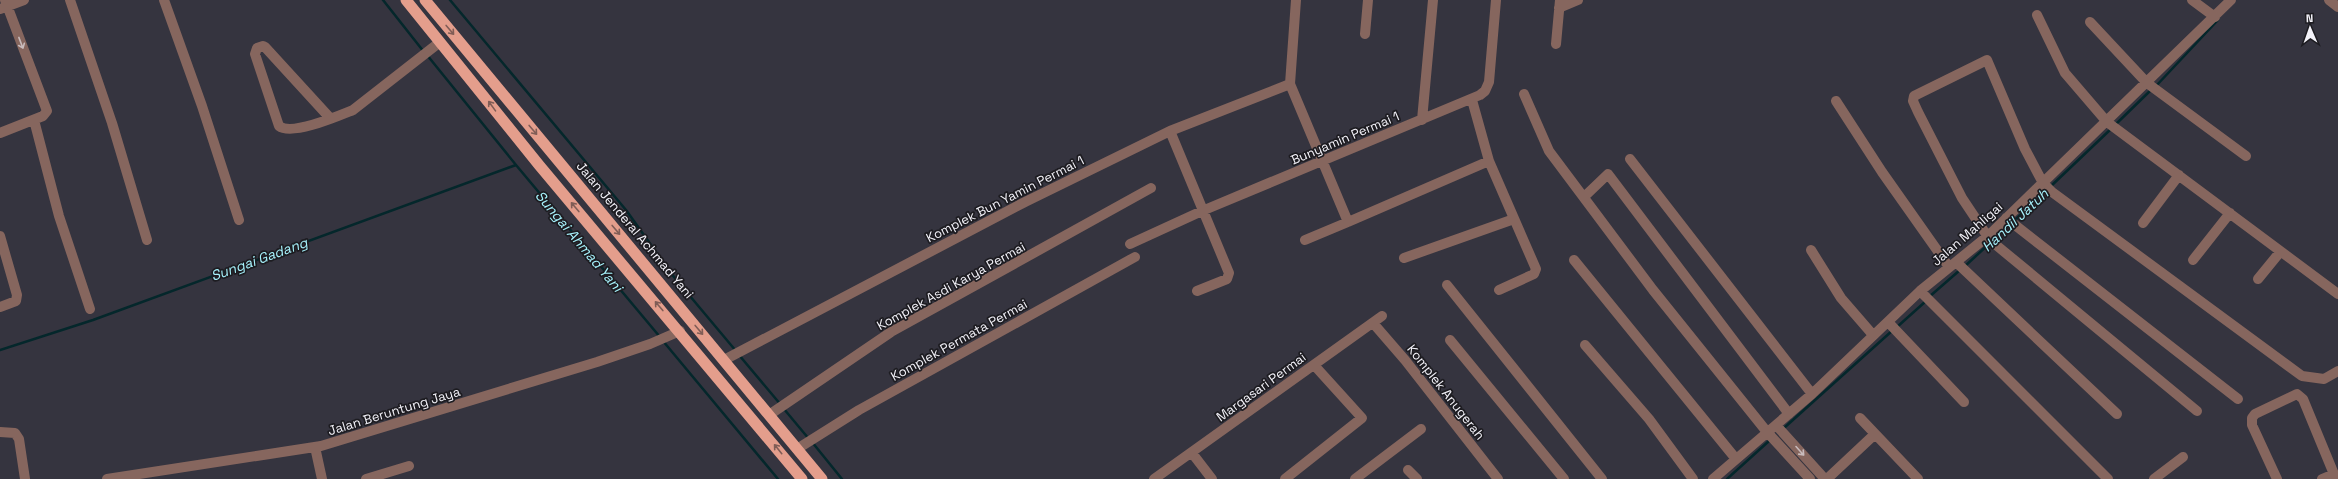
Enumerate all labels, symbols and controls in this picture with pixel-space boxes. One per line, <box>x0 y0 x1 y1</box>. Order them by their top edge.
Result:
north arrow <box>2290 8 2330 48</box>
text: N <box>2306 11 2314 25</box>
one-way arrow <box>445 25 454 35</box>
one-way arrow <box>17 37 25 49</box>
one-way arrow <box>488 101 497 112</box>
street label: Bunyamin Permai 1 <box>1288 107 1402 169</box>
one-way arrow <box>529 125 538 135</box>
street label: Komplek Bun Yamin Permai 1 <box>923 152 1087 246</box>
street label: Jalan Jenderal Achmad Yani <box>573 158 697 302</box>
water label: Handil Jatuh <box>1978 184 2052 255</box>
water label: Sungai Ahmad Yani <box>531 187 628 297</box>
street label: Jalan Mahligai <box>1928 198 2006 270</box>
one-way arrow <box>570 201 579 212</box>
one-way arrow <box>612 225 621 235</box>
water label: Sungai Gadang <box>208 233 311 285</box>
street label: Komplek Asdi Karya Permai <box>874 238 1028 334</box>
street label: Komplek Permata Permai <box>888 295 1030 385</box>
one-way arrow <box>654 300 663 311</box>
one-way arrow <box>695 325 704 335</box>
street label: Komplek Anugerah <box>1403 341 1489 443</box>
street label: Margasari Permai <box>1213 349 1309 425</box>
street label: Jalan Beruntung Jaya <box>326 383 463 439</box>
one-way arrow <box>773 443 782 454</box>
one-way arrow <box>1795 446 1805 456</box>

